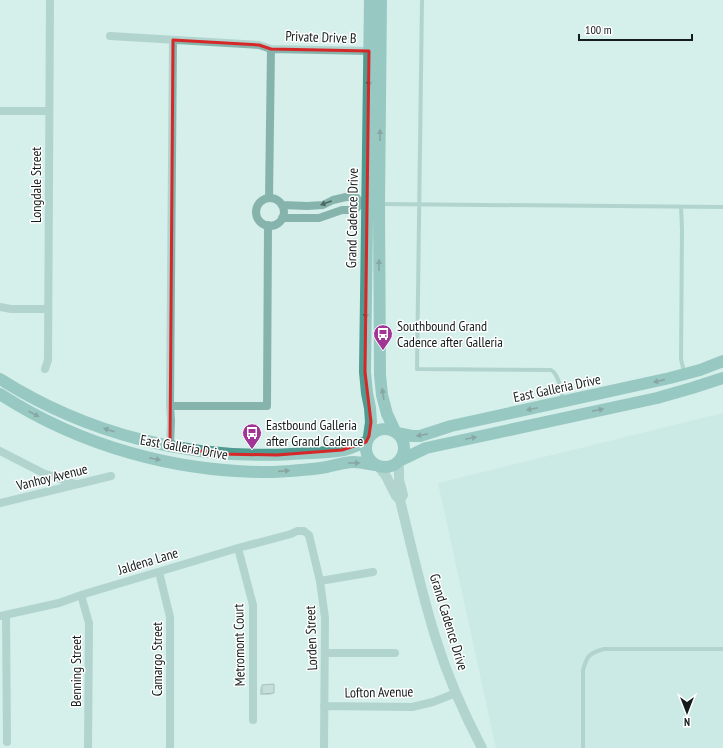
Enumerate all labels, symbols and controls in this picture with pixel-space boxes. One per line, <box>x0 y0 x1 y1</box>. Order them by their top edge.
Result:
scale bar <box>579 16 692 42</box>
text: 100 m <box>585 22 612 37</box>
street label: Private Drive B <box>285 27 357 47</box>
one-way arrow <box>366 75 372 88</box>
one-way arrow <box>377 128 383 141</box>
street label: Longdale Street <box>27 147 45 223</box>
street label: Grand Cadence Drive <box>342 168 362 268</box>
one-way arrow <box>320 199 332 206</box>
one-way arrow <box>376 258 382 271</box>
one-way arrow <box>363 307 369 320</box>
place label: Southbound Grand Cadence after Galleria <box>397 317 503 351</box>
bus stop icon: Southbound Grand Cadence after Galleria <box>372 323 394 351</box>
street label: East Galleria Drive <box>512 370 603 406</box>
one-way arrow <box>653 378 665 384</box>
one-way arrow <box>379 388 385 400</box>
one-way arrow <box>526 406 538 412</box>
one-way arrow <box>592 407 604 413</box>
one-way arrow <box>28 410 40 417</box>
place label: Eastbound Galleria after Grand Cadence <box>266 416 363 450</box>
bus stop icon: Eastbound Galleria after Grand Cadence <box>241 422 263 450</box>
one-way arrow <box>103 427 115 433</box>
street label: East Galleria Drive <box>139 430 230 464</box>
one-way arrow <box>415 432 428 438</box>
one-way arrow <box>465 435 477 441</box>
one-way arrow <box>149 457 161 463</box>
street label: Vanhoy Avenue <box>14 459 90 495</box>
one-way arrow <box>348 460 361 466</box>
one-way arrow <box>278 468 291 474</box>
street label: Jaldena Lane <box>115 543 180 579</box>
street label: Grand Cadence Drive <box>426 571 472 673</box>
street label: Metromont Court <box>229 603 249 687</box>
street label: Lorden Street <box>301 605 321 671</box>
street label: Camargo Street <box>148 622 166 696</box>
street label: Benning Street <box>67 635 85 707</box>
street label: Lofton Avenue <box>345 682 414 702</box>
north arrow <box>667 692 707 732</box>
text: N <box>684 715 690 729</box>

